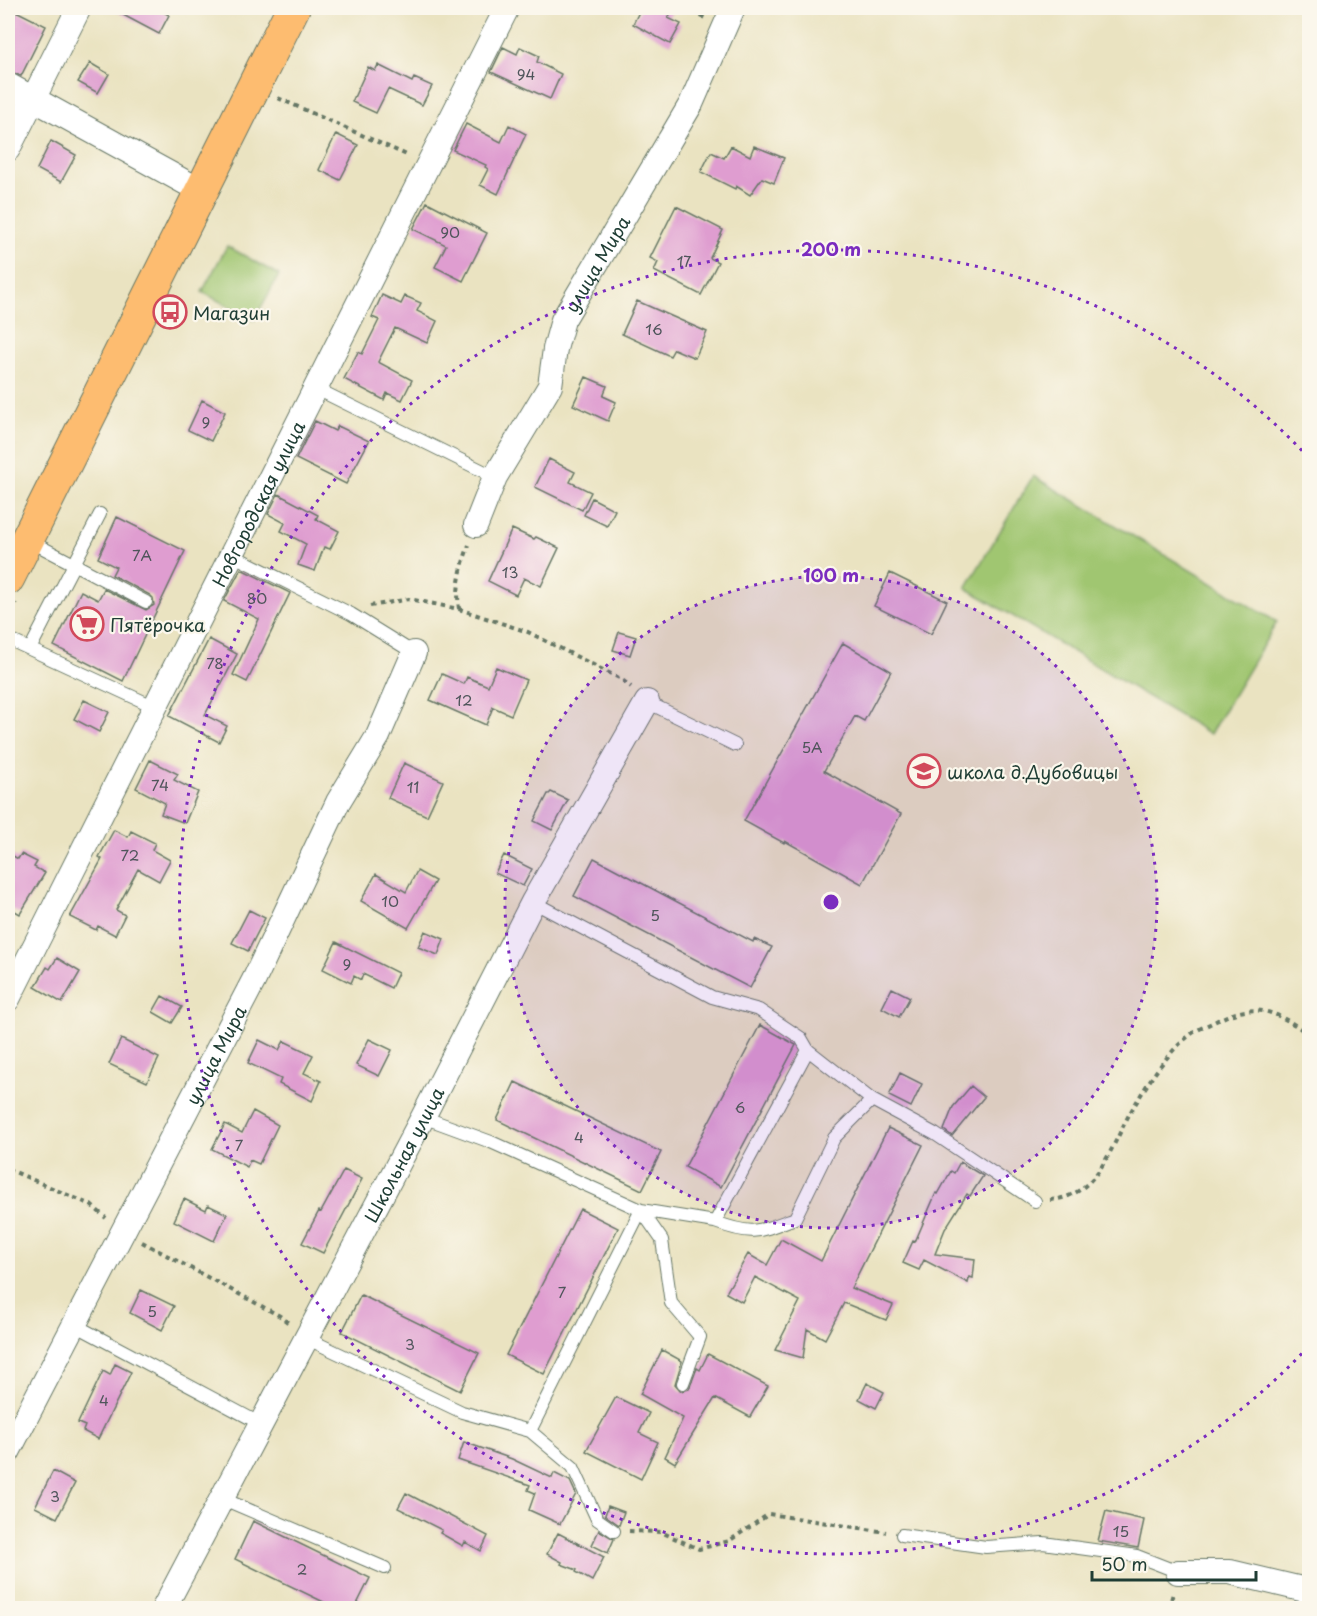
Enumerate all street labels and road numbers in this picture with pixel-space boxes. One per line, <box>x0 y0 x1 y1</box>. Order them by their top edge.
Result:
street label: улица Мира <box>557 209 636 317</box>
street label: Новгородская улица <box>205 415 311 591</box>
street label: улица Мира <box>178 1000 252 1109</box>
street label: Школьная улица <box>357 1081 450 1227</box>

